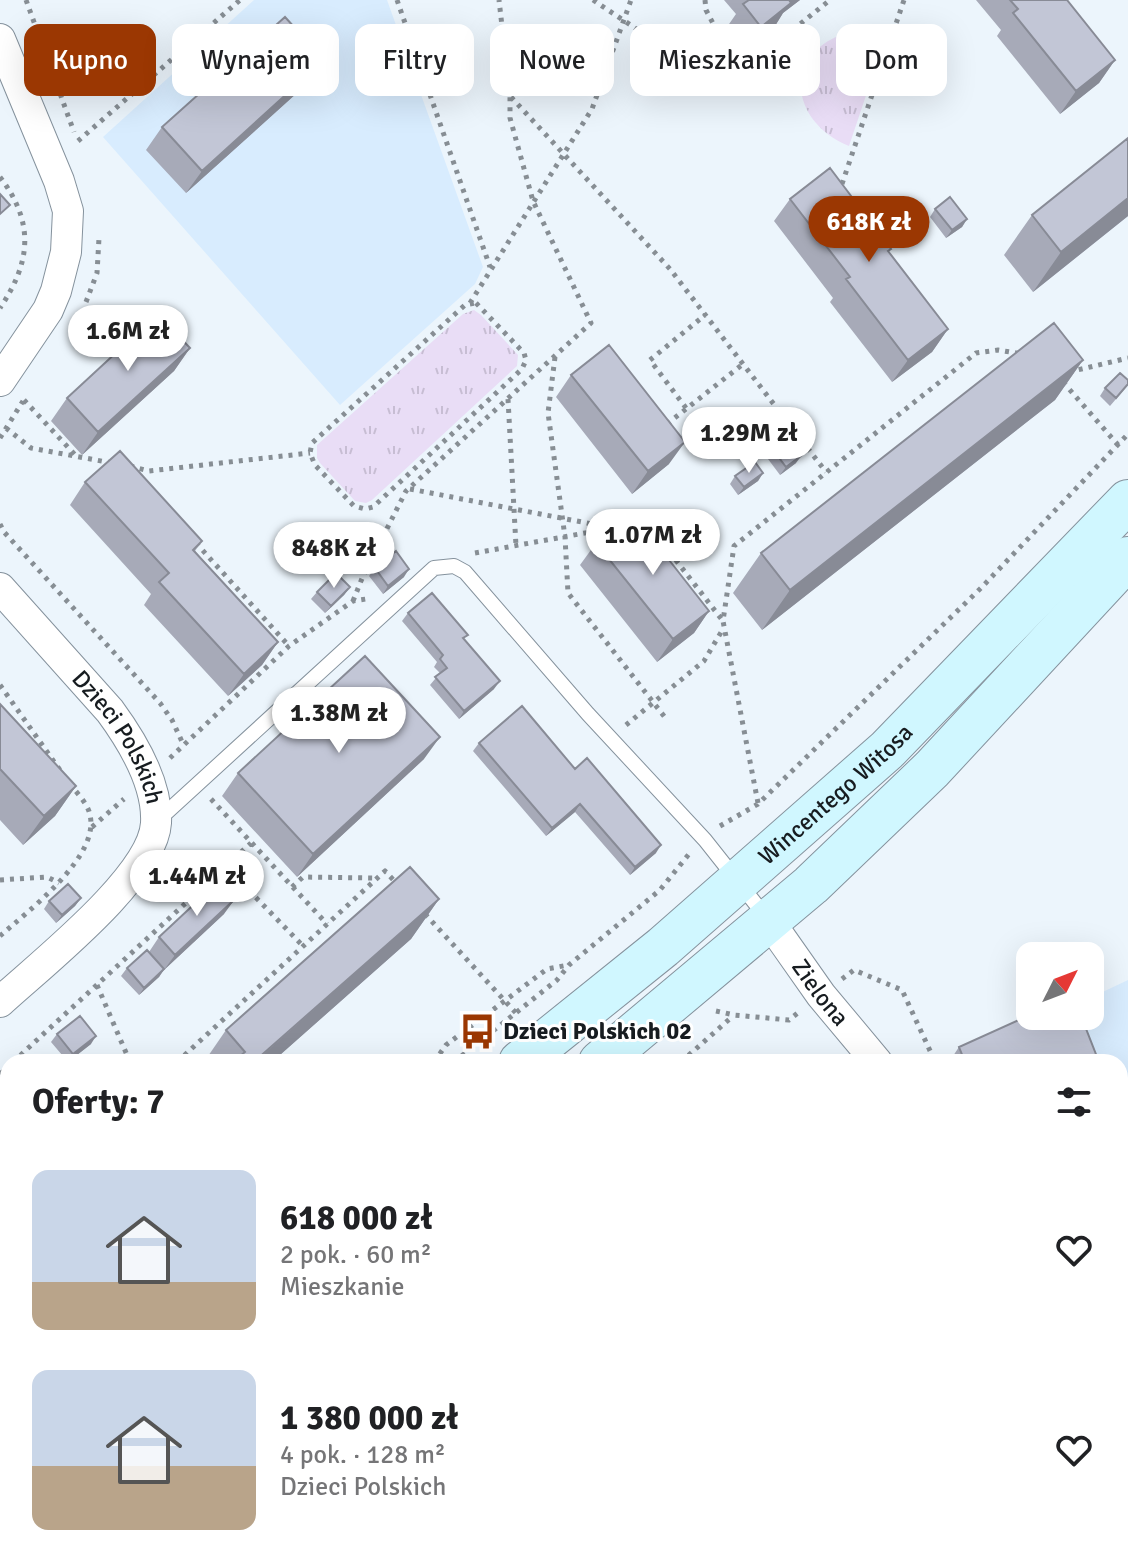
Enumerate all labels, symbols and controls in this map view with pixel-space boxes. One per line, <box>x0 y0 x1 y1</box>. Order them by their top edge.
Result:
chip: Kupno <box>24 24 156 96</box>
chip: Wynajem <box>172 24 339 96</box>
chip: Filtry <box>355 24 474 96</box>
chip: Nowe <box>490 24 614 96</box>
chip: Mieszkanie <box>630 24 820 96</box>
chip: Dom <box>836 24 947 96</box>
pin: 618K zł <box>795 196 943 264</box>
text: 618K zł <box>826 206 912 238</box>
pin: 1.6M zł <box>54 305 202 373</box>
text: 1.6M zł <box>86 315 170 347</box>
pin: 1.29M zł <box>666 407 832 475</box>
text: 1.29M zł <box>700 417 798 449</box>
pin: 1.07M zł <box>570 509 736 577</box>
text: 1.07M zł <box>604 519 702 551</box>
pin: 848K zł <box>260 522 408 590</box>
text: 848K zł <box>291 532 377 564</box>
street label: Dzieci Polskich <box>66 664 170 807</box>
pin: 1.38M zł <box>256 687 422 755</box>
text: 1.38M zł <box>290 697 388 729</box>
street label: Wincentego Witosa <box>752 717 919 871</box>
pin: 1.44M zł <box>114 850 280 918</box>
text: 1.44M zł <box>148 860 246 892</box>
north arrow <box>1016 942 1104 1030</box>
map controls <box>1016 942 1104 1030</box>
street label: Zielona <box>785 953 856 1032</box>
bus stop icon: Dzieci Polskich 02 <box>458 1012 496 1050</box>
place label: Dzieci Polskich 02 <box>503 1016 692 1046</box>
icon: filters <box>1052 1080 1096 1124</box>
text: Oferty: 7 <box>32 1081 165 1123</box>
text: 618 000 zł <box>280 1197 433 1239</box>
icon: home <box>96 1202 192 1298</box>
icon: heart <box>1052 1228 1096 1272</box>
text: 2 pok. · 60 m² <box>280 1239 432 1271</box>
text: Mieszkanie <box>280 1271 405 1303</box>
text: 1 380 000 zł <box>280 1397 459 1439</box>
icon: home <box>96 1402 192 1498</box>
icon: heart <box>1052 1428 1096 1472</box>
text: 4 pok. · 128 m² <box>280 1439 446 1471</box>
text: Dzieci Polskich <box>280 1471 446 1503</box>

